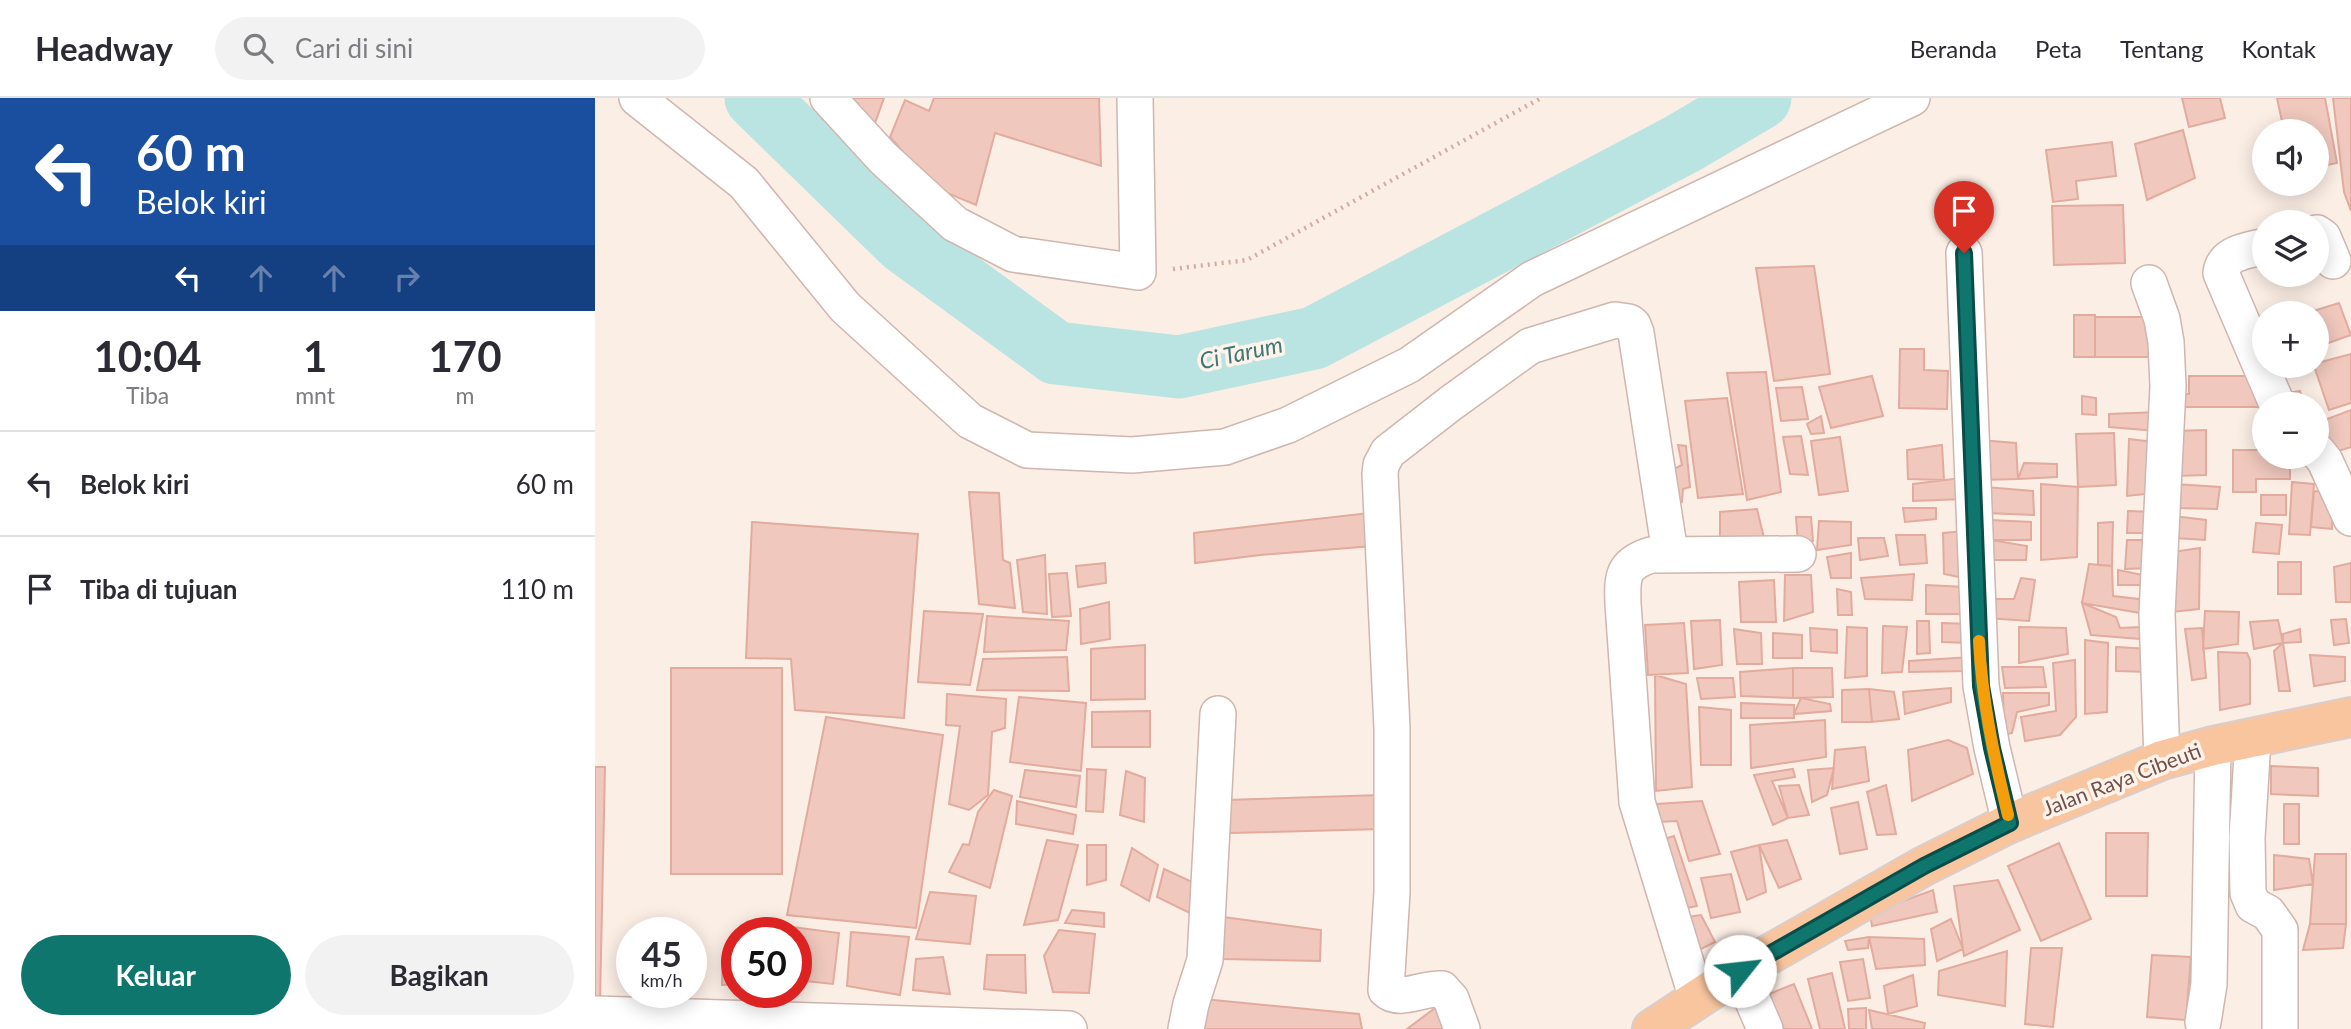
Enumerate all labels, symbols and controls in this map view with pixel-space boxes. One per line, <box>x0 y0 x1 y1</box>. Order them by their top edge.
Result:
search box <box>215 17 705 80</box>
text: Headway <box>35 28 173 68</box>
icon: search <box>239 29 277 67</box>
text: Cari di sini <box>295 32 413 64</box>
text: Beranda <box>1910 34 1997 63</box>
text: Peta <box>2035 34 2082 63</box>
text: Tentang <box>2120 34 2203 63</box>
text: Kontak <box>2241 34 2316 63</box>
map controls <box>2252 119 2329 469</box>
button: sound <box>2252 119 2329 196</box>
text: 60 m <box>136 123 246 181</box>
icon: left <box>21 126 112 217</box>
pin <box>1934 181 1994 253</box>
text: Belok kiri <box>136 182 267 221</box>
icon: arrive <box>1945 192 1983 230</box>
button: layers <box>2252 210 2329 287</box>
icon: left <box>169 259 207 297</box>
icon: ahead <box>242 259 280 297</box>
icon: ahead <box>315 259 353 297</box>
icon: right <box>388 259 426 297</box>
button: + <box>2252 301 2329 378</box>
water label: Ci Tarum <box>1197 330 1285 374</box>
text: 10:04 <box>93 331 202 381</box>
text: 1 <box>303 331 327 381</box>
text: 170 <box>428 331 502 381</box>
text: Tiba <box>126 381 169 409</box>
text: mnt <box>295 381 335 409</box>
text: m <box>456 381 474 409</box>
button: − <box>2252 392 2329 469</box>
icon: left <box>21 465 59 503</box>
text: Belok kiri <box>80 468 189 500</box>
text: 60 m <box>516 468 574 500</box>
icon: arrive <box>21 570 59 608</box>
text: Tiba di tujuan <box>80 573 238 605</box>
text: 110 m <box>501 573 574 605</box>
street label: Jalan Raya Cibeuti <box>2039 737 2204 820</box>
speed limit sign: 50 <box>721 917 812 1008</box>
text: 45 <box>641 932 682 974</box>
position arrow <box>1703 934 1777 1008</box>
button: Keluar <box>21 935 291 1015</box>
button: Bagikan <box>305 935 574 1015</box>
text: km/h <box>640 969 683 991</box>

